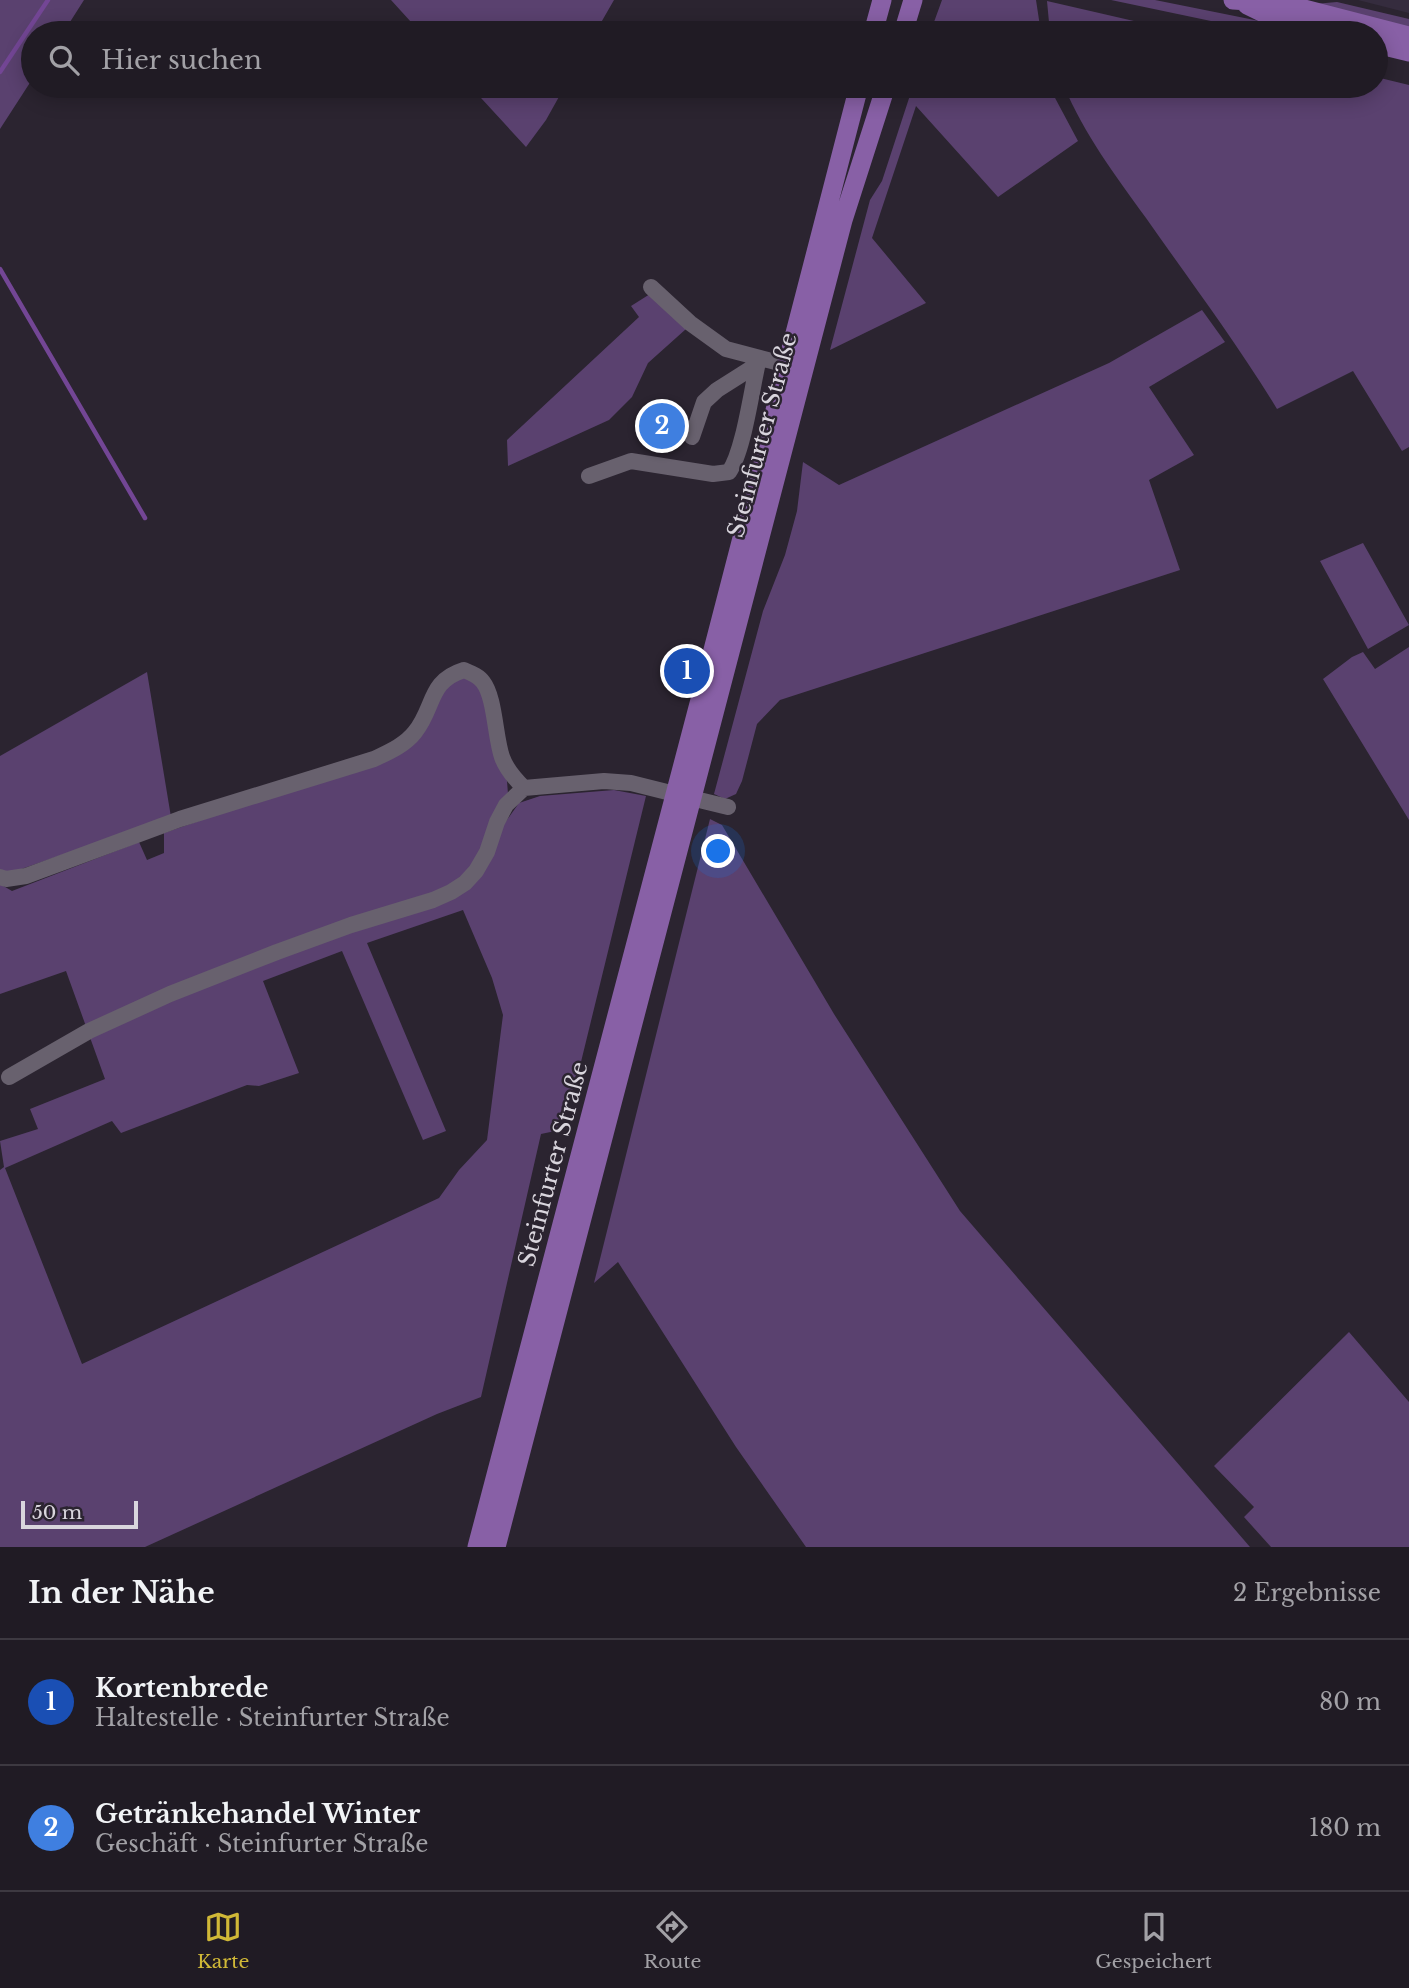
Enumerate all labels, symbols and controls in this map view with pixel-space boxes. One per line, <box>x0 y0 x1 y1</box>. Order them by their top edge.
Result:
search box <box>21 21 1388 98</box>
icon: search <box>45 41 83 79</box>
text: Hier suchen <box>101 44 262 76</box>
street label: Steinfurter Straße <box>721 329 803 541</box>
pin: 2 <box>639 400 685 452</box>
pin: 1 <box>664 645 710 697</box>
your location <box>701 834 735 868</box>
street label: Steinfurter Straße <box>512 1058 594 1270</box>
scale bar <box>21 1498 138 1530</box>
text: 50 m <box>32 1501 82 1524</box>
text: In der Nähe <box>28 1574 215 1611</box>
text: 2 Ergebnisse <box>1233 1579 1381 1607</box>
text: Kortenbrede <box>95 1672 269 1704</box>
text: 1 <box>46 1688 56 1716</box>
text: 80 m <box>1319 1688 1381 1716</box>
text: Haltestelle · Steinfurter Straße <box>95 1704 450 1732</box>
text: Getränkehandel Winter <box>95 1798 420 1830</box>
text: 2 <box>44 1814 58 1842</box>
text: 180 m <box>1309 1814 1381 1842</box>
text: Geschäft · Steinfurter Straße <box>95 1830 428 1858</box>
tab: Karte <box>197 1908 249 1973</box>
tab: Route <box>643 1908 701 1973</box>
tab: Gespeichert <box>1095 1908 1212 1973</box>

